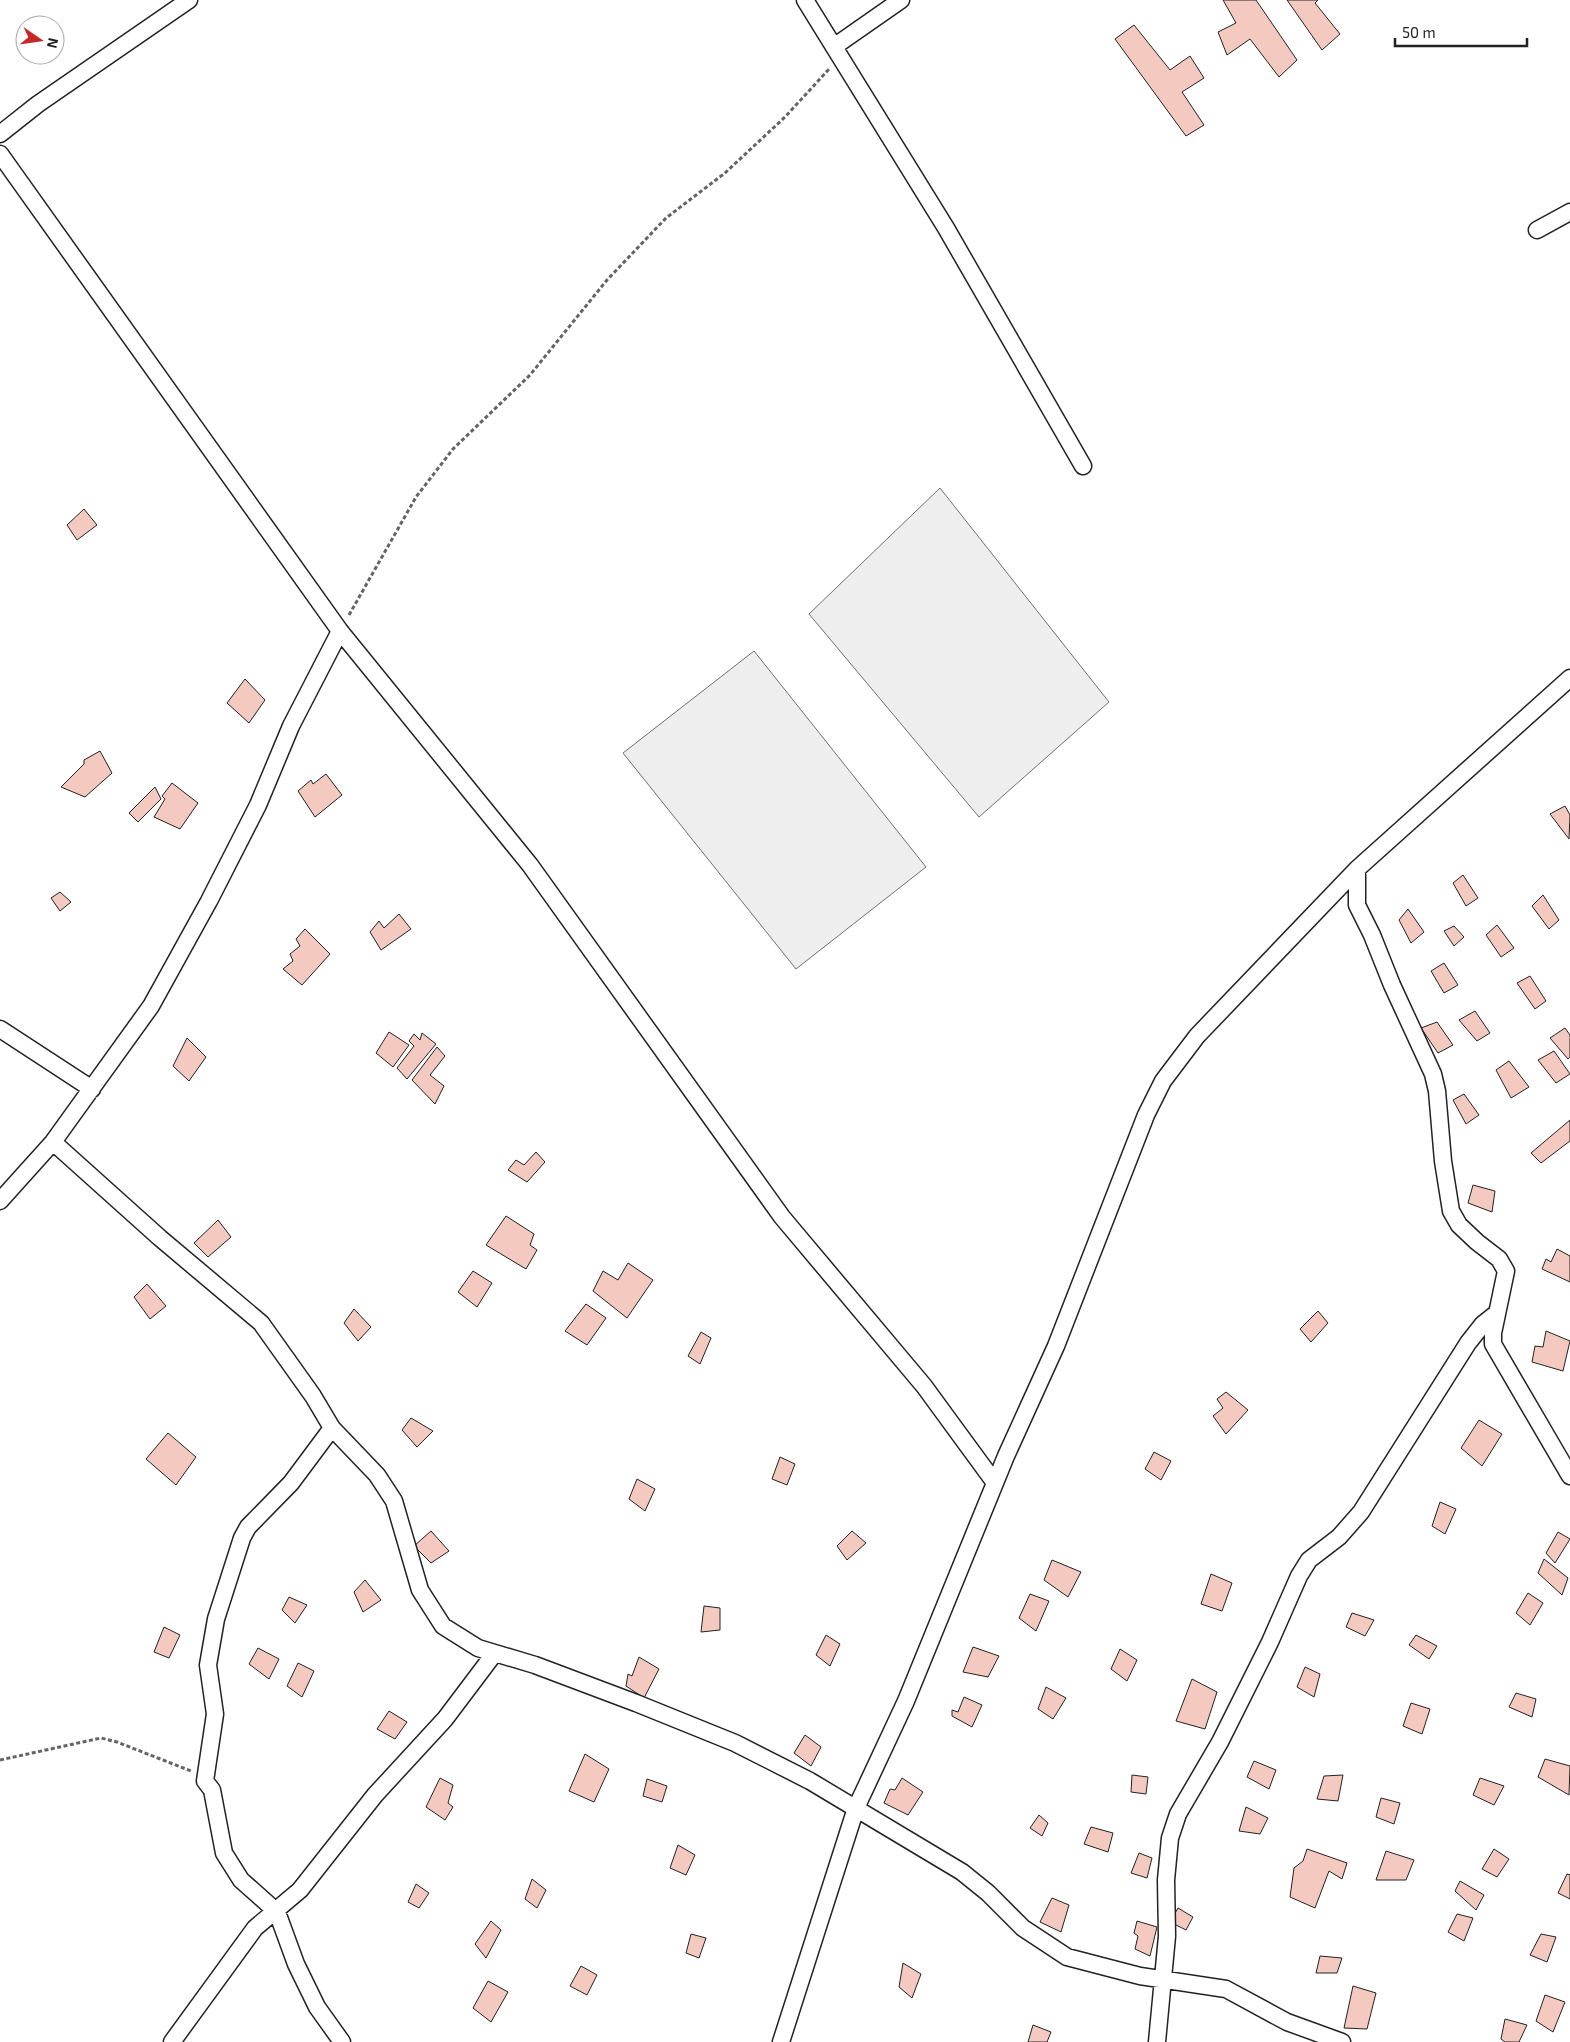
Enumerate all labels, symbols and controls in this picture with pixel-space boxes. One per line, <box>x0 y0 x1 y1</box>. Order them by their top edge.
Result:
north arrow <box>15 15 65 65</box>
scale bar <box>1395 15 1528 47</box>
text: 50 m <box>1402 23 1436 41</box>
text: N <box>44 36 63 50</box>

